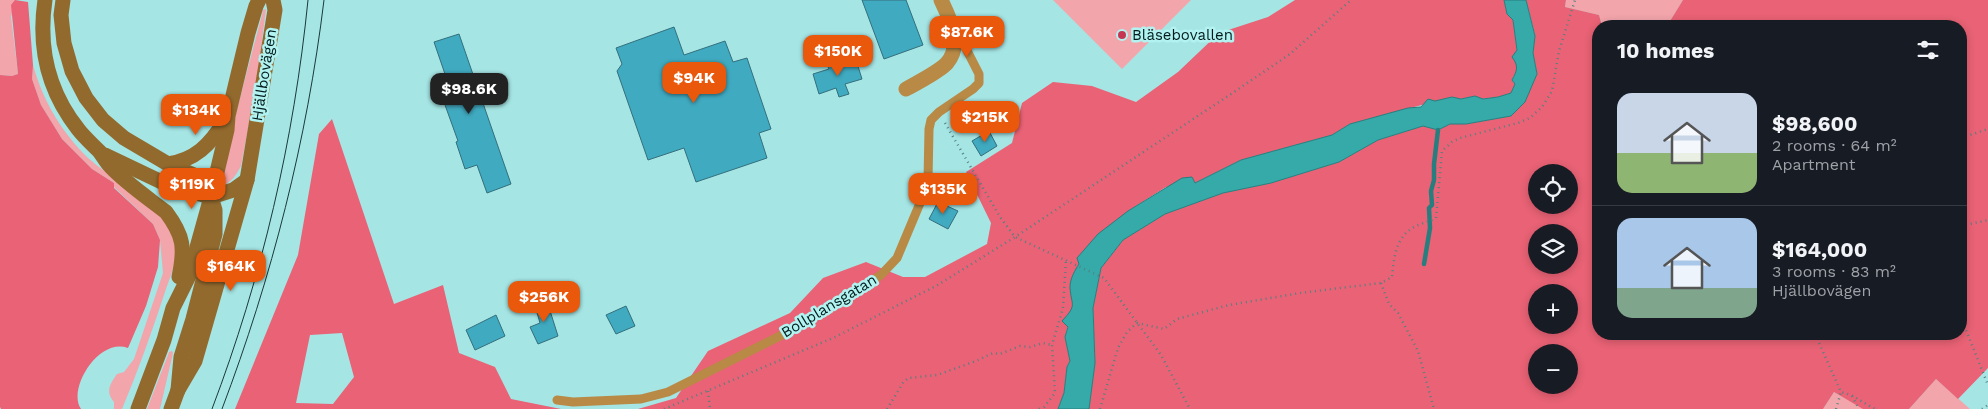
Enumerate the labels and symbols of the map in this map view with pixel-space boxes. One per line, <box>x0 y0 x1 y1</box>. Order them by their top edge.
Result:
pin: $87.6K <box>926 15 1008 58</box>
place label: Bläsebovallen <box>1132 26 1233 44</box>
street label: Hjällbovägen <box>248 28 280 122</box>
marker: Bläsebovallen <box>1116 29 1128 41</box>
pin: $150K <box>803 34 873 77</box>
pin: $94K <box>664 62 724 104</box>
pin: $98.6K <box>428 72 510 115</box>
pin: $134K <box>161 94 231 136</box>
pin: $215K <box>950 100 1020 143</box>
pin: $119K <box>157 168 227 210</box>
pin: $135K <box>908 172 978 215</box>
pin: $164K <box>196 250 266 292</box>
street label: Bollplansgatan <box>778 271 880 341</box>
pin: $256K <box>509 280 579 323</box>

